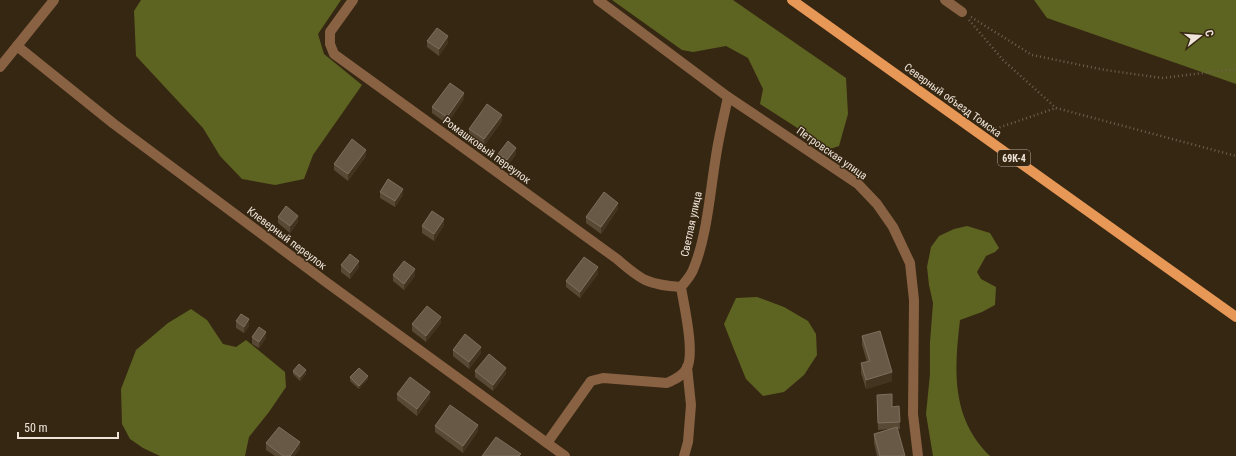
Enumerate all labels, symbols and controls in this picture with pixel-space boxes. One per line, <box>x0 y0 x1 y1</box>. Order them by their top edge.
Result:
north arrow <box>1180 16 1220 56</box>
text: С <box>1202 28 1216 38</box>
street label: Северный объезд Томска <box>901 61 1004 140</box>
street label: Ромашковый переулок <box>440 114 534 187</box>
street label: Петровская улица <box>794 124 870 183</box>
road number: 69К-4 <box>998 150 1030 166</box>
street label: Светлая улица <box>678 190 705 258</box>
street label: Клеверный переулок <box>244 204 330 273</box>
scale bar <box>18 414 118 440</box>
text: 50 m <box>24 421 48 435</box>

